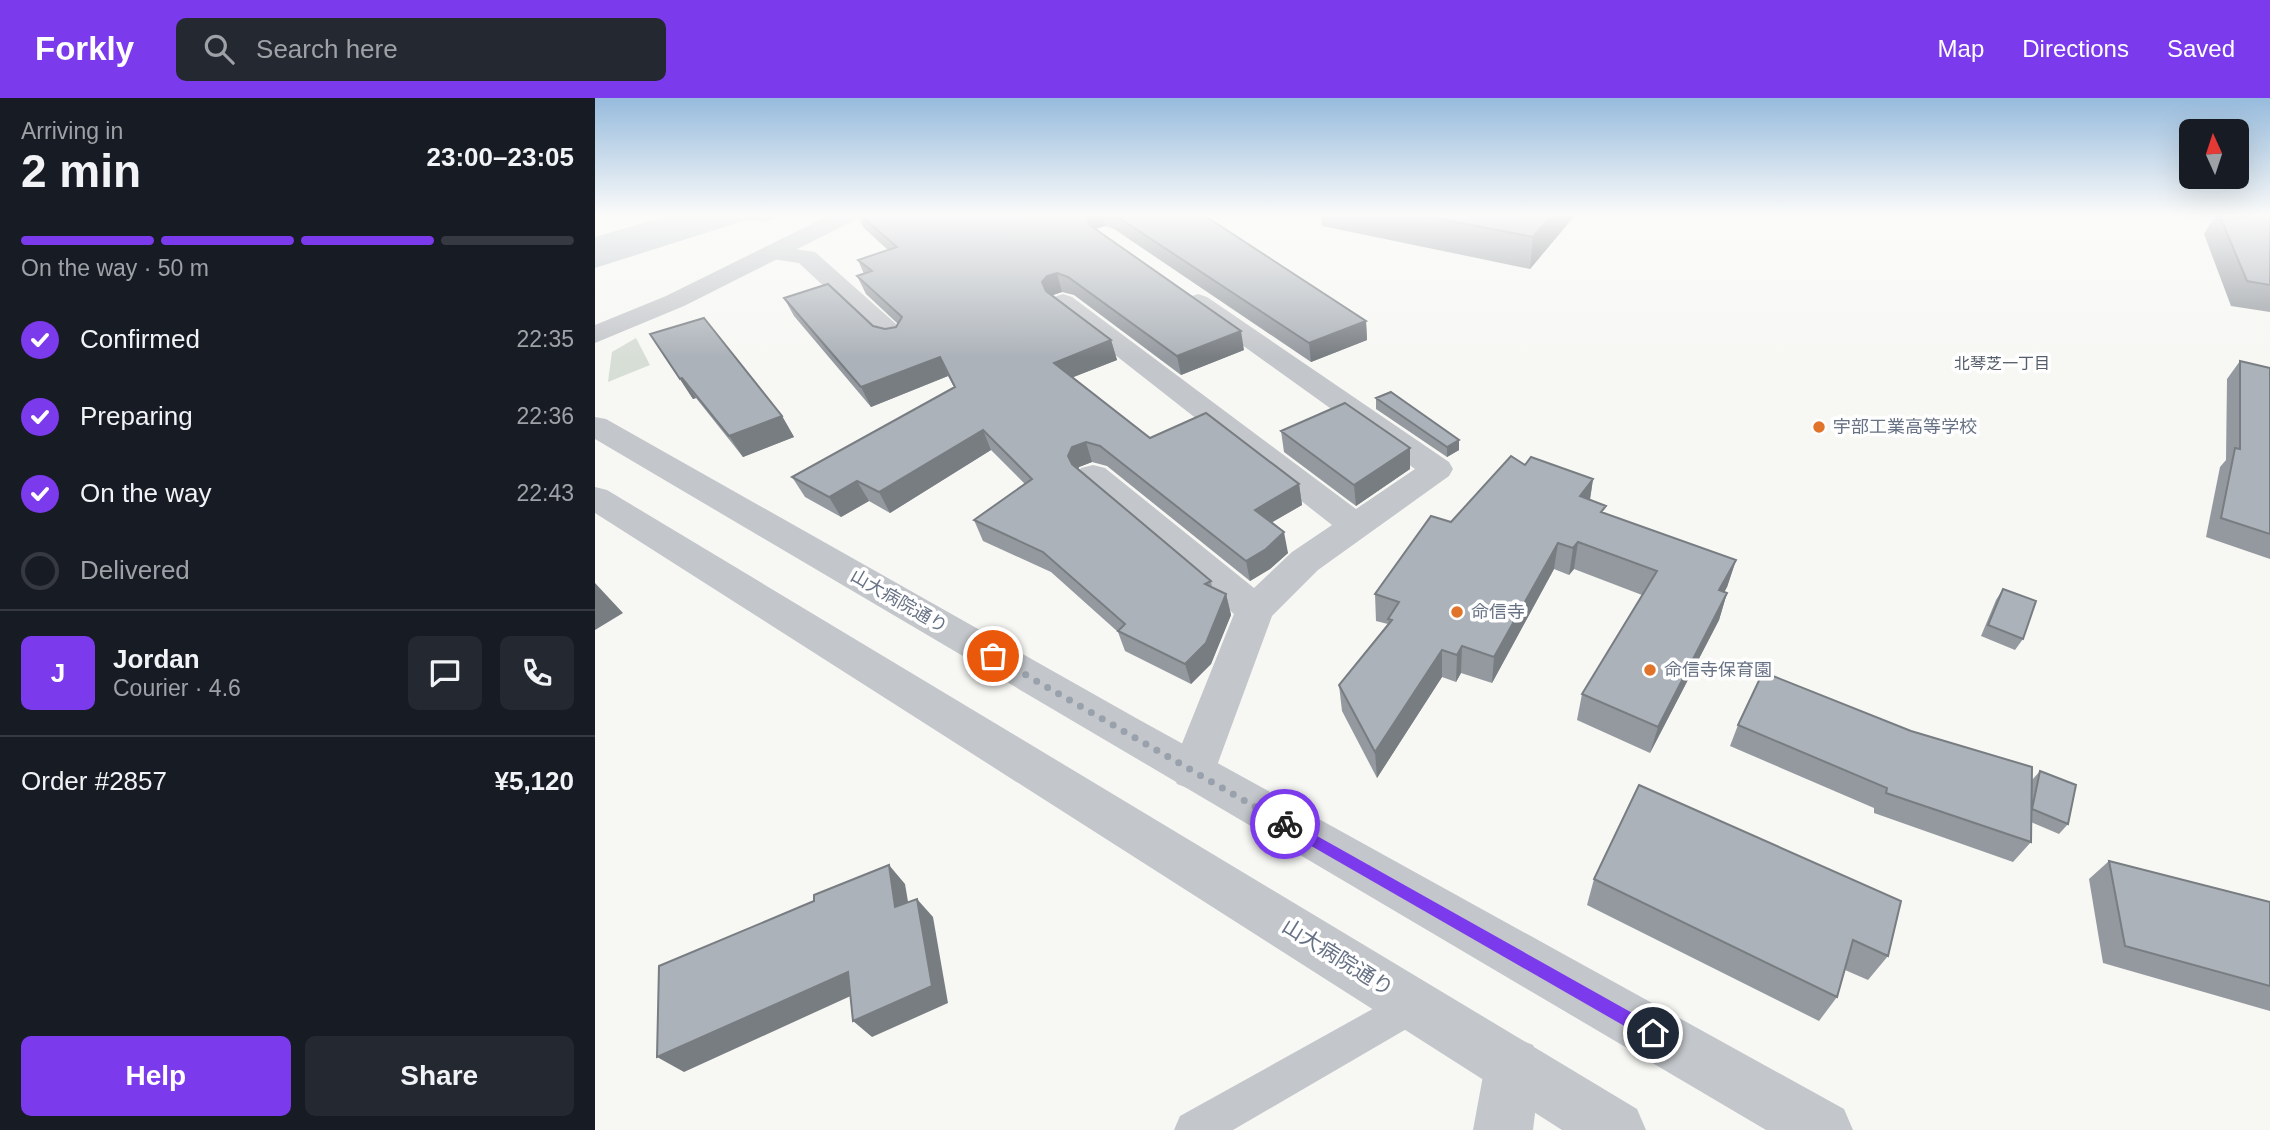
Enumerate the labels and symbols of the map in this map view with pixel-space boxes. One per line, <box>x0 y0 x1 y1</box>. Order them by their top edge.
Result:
north arrow <box>2179 119 2249 189</box>
district label: 北琴芝一丁目 <box>1954 355 2050 372</box>
place label: 宇部工業高等学校 <box>1833 417 1977 437</box>
marker: 宇部工業高等学校 <box>1811 419 1827 435</box>
street label: 山大病院通り <box>847 565 951 637</box>
place label: 命信寺 <box>1471 602 1525 622</box>
marker: 命信寺 <box>1449 604 1465 620</box>
pin <box>963 626 1023 686</box>
place label: 命信寺保育園 <box>1664 660 1772 680</box>
marker: 命信寺保育園 <box>1642 662 1658 678</box>
courier <box>1250 789 1320 859</box>
street label: 山大病院通り <box>1278 914 1398 1000</box>
pin <box>1623 1003 1683 1063</box>

